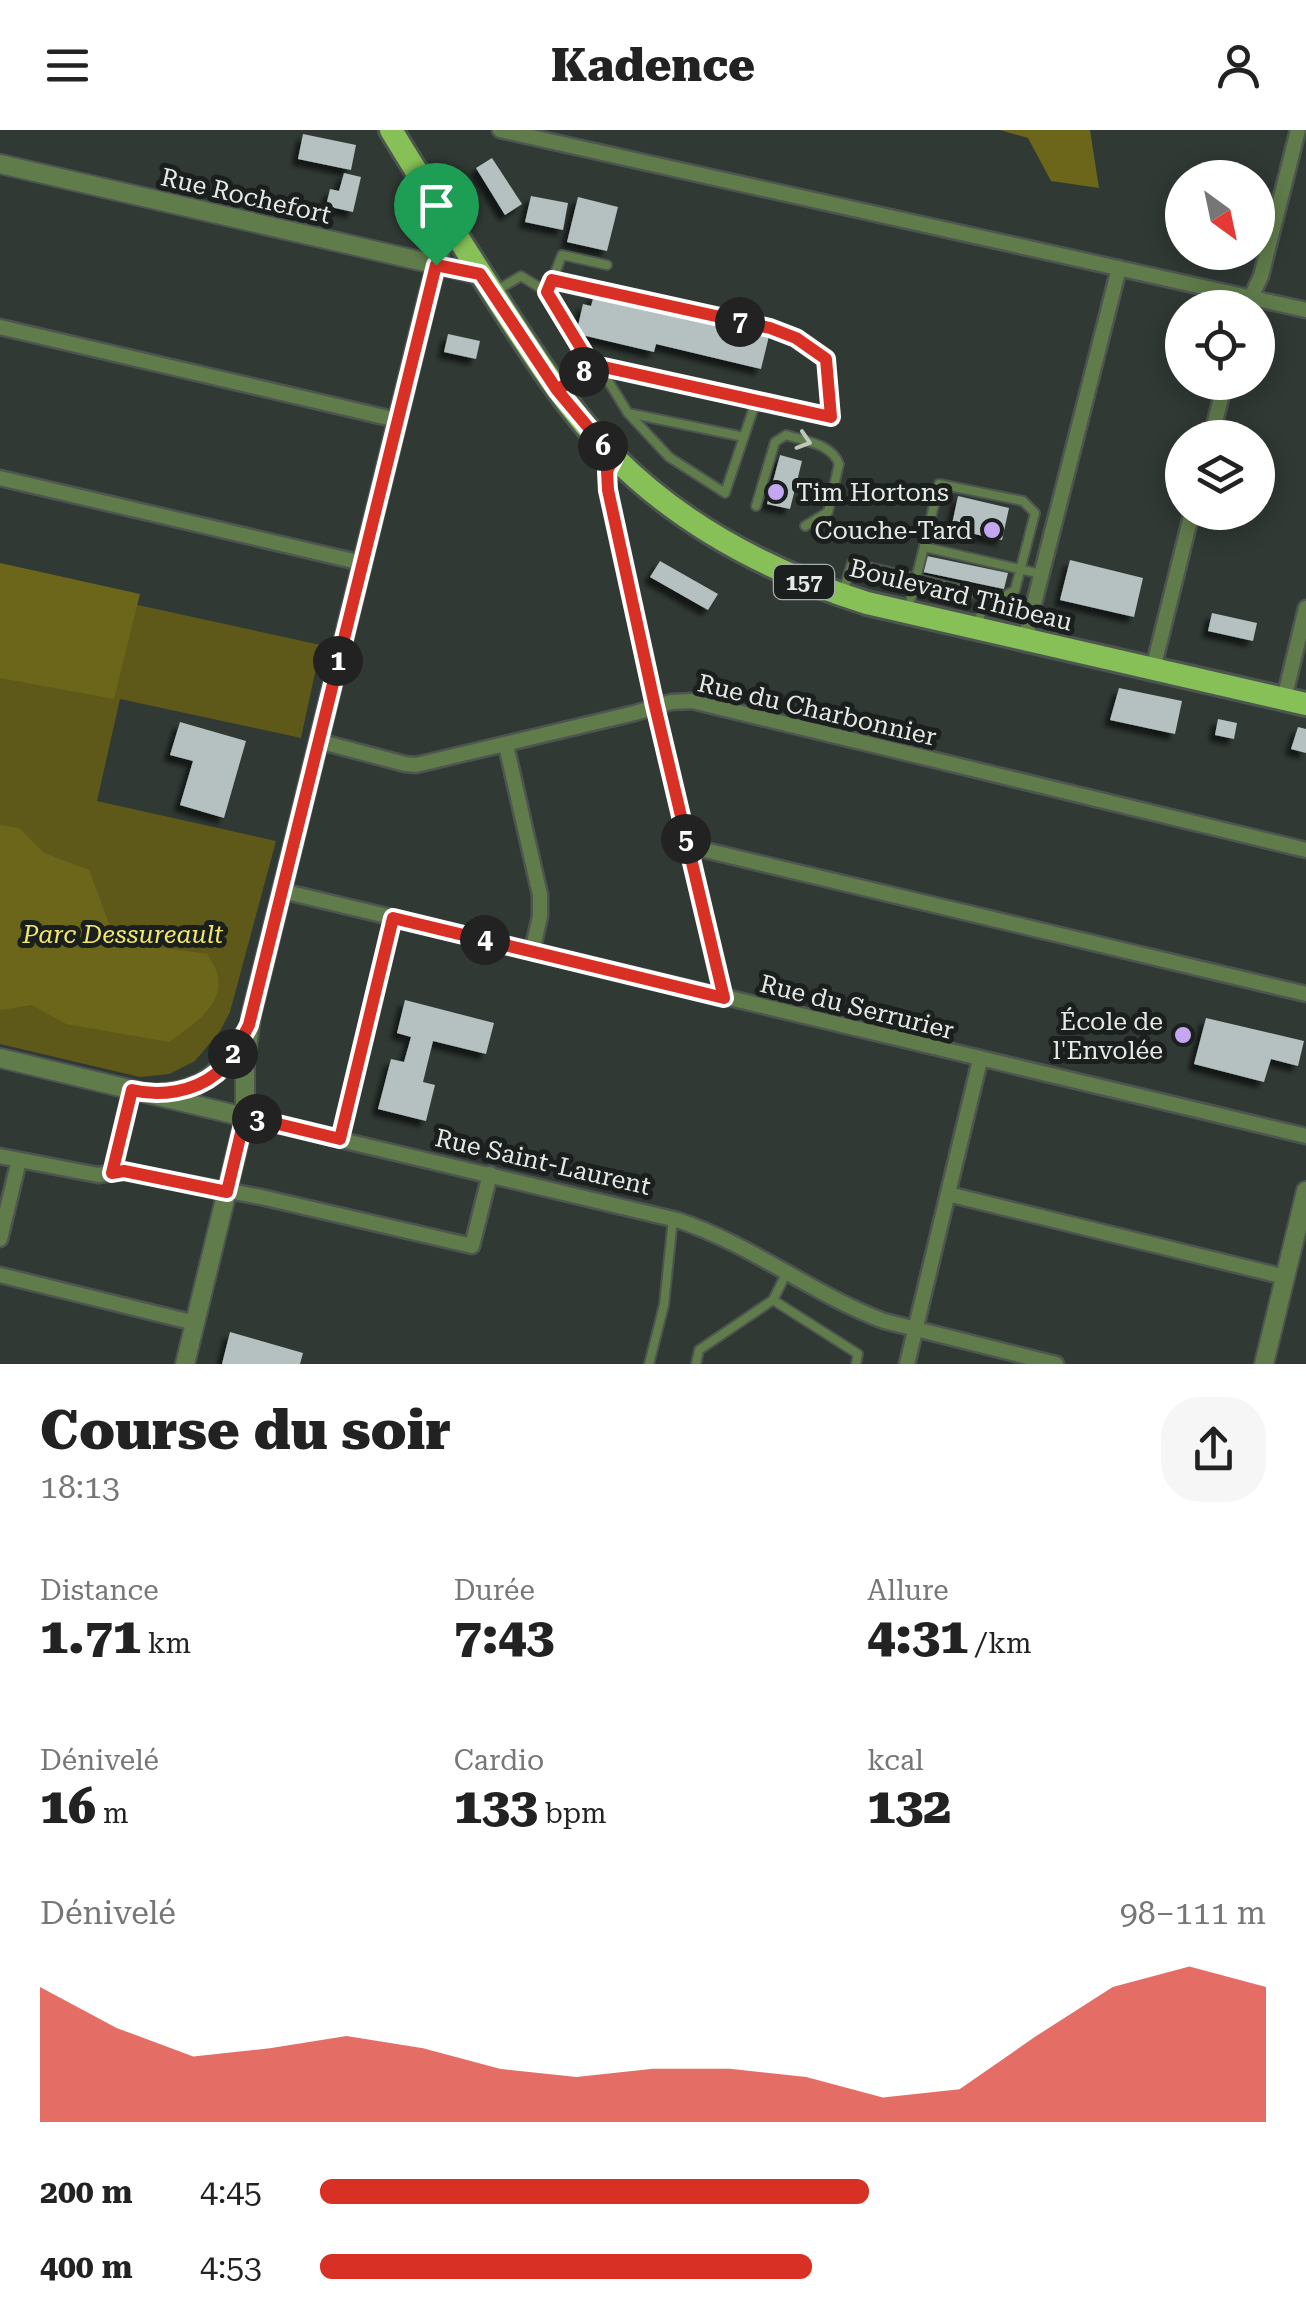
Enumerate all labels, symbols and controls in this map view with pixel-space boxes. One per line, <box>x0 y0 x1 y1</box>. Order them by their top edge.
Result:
icon: menu <box>40 38 95 93</box>
icon: person <box>1211 38 1266 93</box>
text: Kadence <box>551 39 755 92</box>
north arrow <box>1165 160 1275 270</box>
map controls <box>1165 160 1275 530</box>
street label: Rue Rochefort <box>158 162 334 230</box>
pin <box>394 163 479 266</box>
icon: arrive <box>409 178 464 233</box>
button: locate <box>1165 290 1275 400</box>
pin: 7 <box>715 297 765 347</box>
text: 7 <box>732 305 748 338</box>
pin: 8 <box>559 347 609 397</box>
text: 8 <box>576 355 592 388</box>
button: layers <box>1165 420 1275 530</box>
pin: 6 <box>578 421 628 471</box>
text: 6 <box>595 429 611 462</box>
one-way arrow <box>794 429 811 450</box>
place label: Tim Hortons <box>796 478 949 507</box>
marker: Tim Hortons <box>765 481 787 503</box>
place label: Couche-Tard <box>814 516 972 545</box>
marker: Couche-Tard <box>981 519 1003 541</box>
street label: Boulevard Thibeau <box>847 553 1076 637</box>
road number: 157 <box>774 565 834 599</box>
pin: 1 <box>313 636 363 686</box>
text: 1 <box>330 644 346 677</box>
street label: Rue du Charbonnier <box>695 668 939 752</box>
pin: 5 <box>661 814 711 864</box>
text: 5 <box>678 822 694 855</box>
pin: 4 <box>460 915 510 965</box>
park label: Parc Dessureault <box>22 920 224 949</box>
text: 4 <box>477 923 493 956</box>
street label: Rue du Serrurier <box>757 969 957 1045</box>
place label: École de l'Envolée <box>1053 1007 1163 1065</box>
marker: École de l'Envolée <box>1172 1024 1194 1046</box>
pin: 2 <box>208 1029 258 1079</box>
text: 2 <box>225 1037 241 1070</box>
pin: 3 <box>232 1094 282 1144</box>
text: 3 <box>249 1102 265 1135</box>
street label: Rue Saint-Laurent <box>432 1123 654 1201</box>
button: share <box>1161 1397 1266 1502</box>
text: Course du soir <box>40 1398 451 1462</box>
text: 18:13 <box>40 1468 120 1506</box>
text: Distance <box>40 1574 159 1607</box>
text: Durée <box>454 1574 535 1607</box>
text: Allure <box>867 1574 949 1607</box>
text: 1.71 <box>40 1607 141 1665</box>
text: 7:43 <box>454 1607 554 1665</box>
text: 4:31 <box>867 1607 968 1665</box>
text: km <box>141 1627 191 1660</box>
text: /km <box>968 1627 1031 1660</box>
text: Dénivelé <box>40 1744 159 1777</box>
text: Cardio <box>454 1744 544 1777</box>
text: kcal <box>867 1744 924 1777</box>
text: 16 <box>40 1777 96 1835</box>
text: 133 <box>454 1777 538 1835</box>
text: 132 <box>867 1777 951 1835</box>
text: m <box>96 1797 129 1830</box>
text: bpm <box>538 1797 607 1830</box>
text: Dénivelé <box>40 1894 176 1932</box>
text: 98–111 m <box>1120 1894 1266 1932</box>
text: 200 m <box>40 2173 133 2211</box>
text: 4:45 <box>200 2173 262 2211</box>
text: 400 m <box>40 2248 133 2286</box>
text: 4:53 <box>200 2248 262 2286</box>

